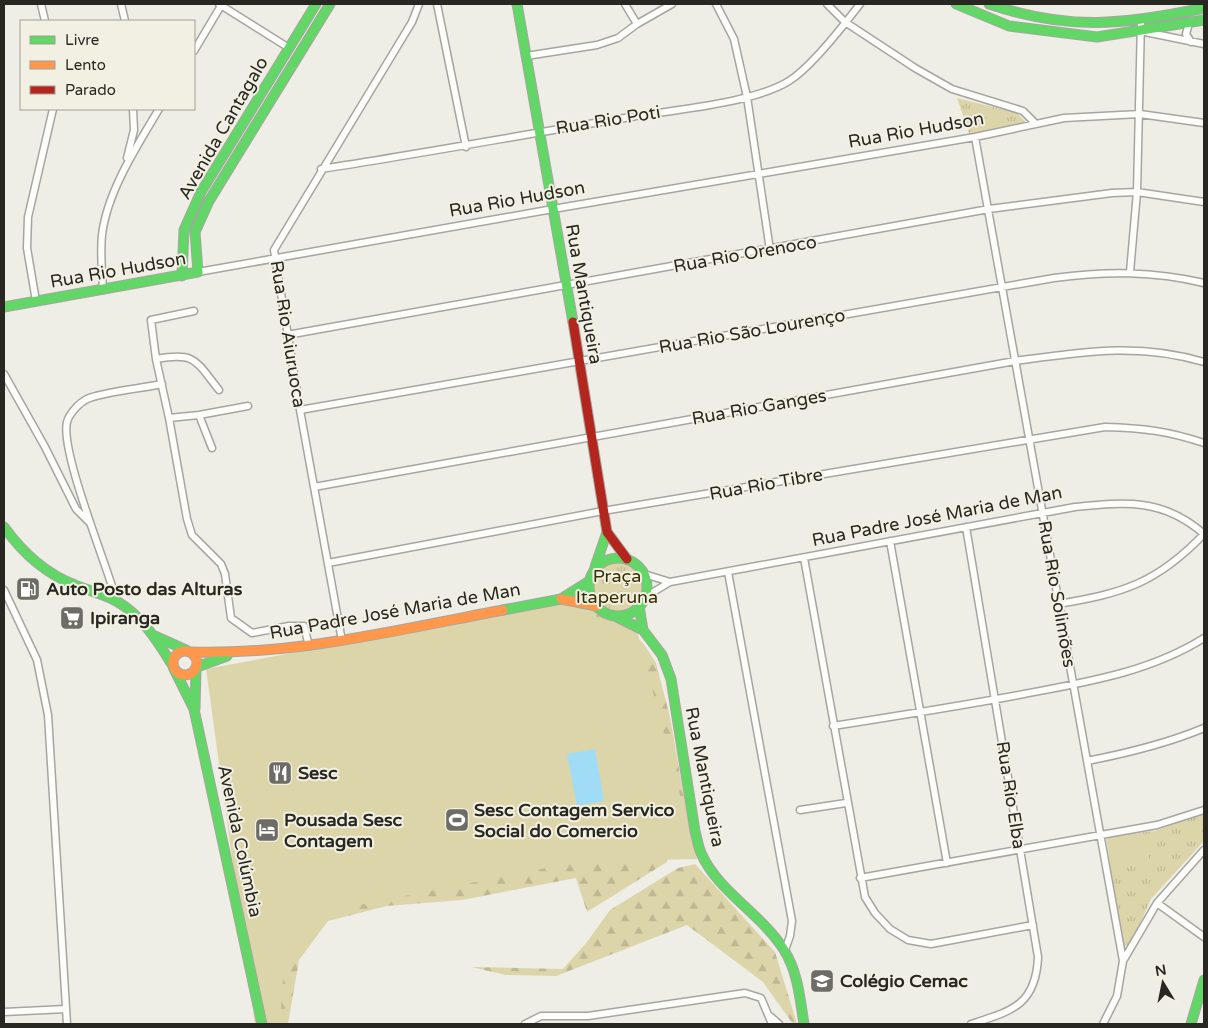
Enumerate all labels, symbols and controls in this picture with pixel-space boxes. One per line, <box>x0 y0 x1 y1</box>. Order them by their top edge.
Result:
legend <box>20 20 195 110</box>
text: Livre <box>65 31 99 49</box>
street label: Avenida Cantagalo <box>173 53 273 203</box>
text: Lento <box>65 56 106 74</box>
text: Parado <box>65 81 116 99</box>
street label: Rua Rio Poti <box>554 101 662 139</box>
street label: Rua Rio Hudson <box>846 107 986 153</box>
street label: Rua Rio Hudson <box>447 176 587 222</box>
street label: Rua Mantiqueira <box>561 222 607 366</box>
street label: Rua Rio Orenoco <box>672 231 818 277</box>
street label: Rua Rio Hudson <box>48 247 188 293</box>
street label: Rua Rio Aiuruoca <box>265 259 311 409</box>
street label: Rua Rio São Lourenço <box>657 304 847 358</box>
street label: Rua Rio Ganges <box>690 384 828 430</box>
street label: Rua Rio Tibre <box>707 463 825 505</box>
street label: Rua Padre José Maria de Man <box>810 481 1064 551</box>
street label: Rua Rio Solimões <box>1033 519 1081 669</box>
park label: Praça Itaperuna <box>576 565 658 608</box>
fuel station icon: Auto Posto das Alturas <box>15 576 41 602</box>
place label: Auto Posto das Alturas <box>46 578 243 600</box>
street label: Rua Padre José Maria de Man <box>268 578 522 644</box>
supermarket icon: Ipiranga <box>59 605 85 631</box>
place label: Ipiranga <box>90 607 160 629</box>
street label: Rua Mantiqueira <box>681 705 729 849</box>
street label: Rua Rio Elba <box>992 739 1030 851</box>
restaurant icon: Sesc <box>267 760 293 786</box>
place label: Sesc <box>298 762 338 784</box>
street label: Avenida Colúmbia <box>213 763 267 919</box>
place label: Sesc Contagem Servico Social do Comercio <box>474 799 675 842</box>
sports icon: Sesc Contagem Servico Social do Comercio <box>444 807 470 833</box>
place label: Pousada Sesc Contagem <box>284 809 403 852</box>
hotel icon: Pousada Sesc Contagem <box>254 817 280 843</box>
north arrow <box>1138 958 1188 1008</box>
text: N <box>1154 961 1168 980</box>
school or university icon: Colégio Cemac <box>809 968 835 994</box>
place label: Colégio Cemac <box>840 970 968 992</box>

